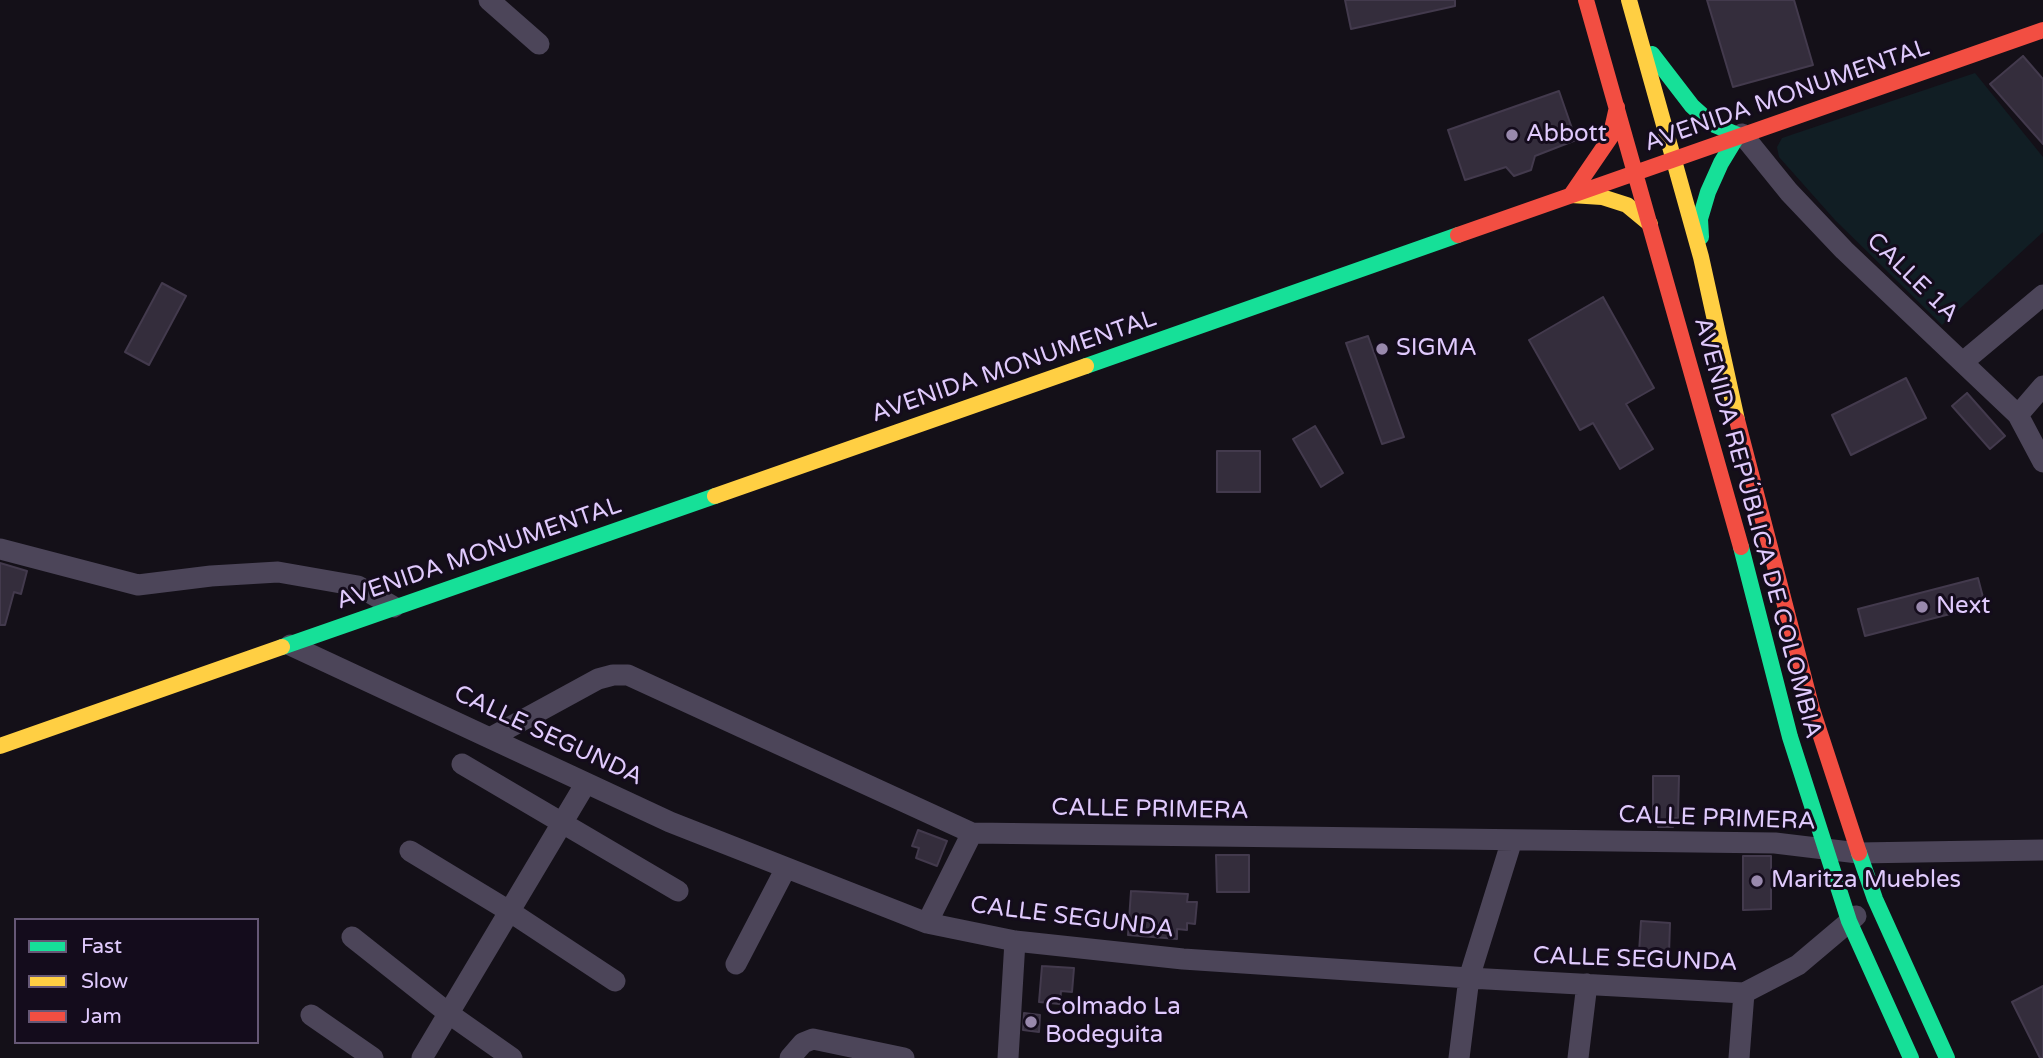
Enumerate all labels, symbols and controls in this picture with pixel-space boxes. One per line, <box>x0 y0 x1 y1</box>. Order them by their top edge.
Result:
street label: AVENIDA MONUMENTAL <box>1641 34 1933 158</box>
place label: Abbott <box>1526 121 1607 149</box>
marker: Abbott <box>1504 127 1520 143</box>
street label: CALLE 1A <box>1860 227 1964 329</box>
street label: AVENIDA MONUMENTAL <box>868 305 1160 429</box>
street label: AVENIDA REPÚBLICA DE COLOMBIA <box>1687 314 1827 742</box>
place label: SIGMA <box>1396 335 1477 363</box>
marker: SIGMA <box>1374 341 1390 357</box>
street label: AVENIDA MONUMENTAL <box>333 492 625 616</box>
place label: Next <box>1936 593 1991 621</box>
marker: Next <box>1914 599 1930 615</box>
street label: CALLE SEGUNDA <box>449 680 647 792</box>
street label: CALLE PRIMERA <box>1051 794 1249 826</box>
street label: CALLE PRIMERA <box>1618 801 1816 837</box>
place label: Maritza Muebles <box>1771 867 1961 895</box>
marker: Maritza Muebles <box>1749 873 1765 889</box>
street label: CALLE SEGUNDA <box>969 891 1175 945</box>
legend <box>14 918 259 1044</box>
text: Fast <box>81 934 122 959</box>
street label: CALLE SEGUNDA <box>1532 942 1738 978</box>
text: Slow <box>81 969 128 994</box>
place label: Colmado La Bodeguita <box>1045 994 1181 1050</box>
text: Jam <box>81 1004 122 1029</box>
marker: Colmado La Bodeguita <box>1023 1014 1039 1030</box>

